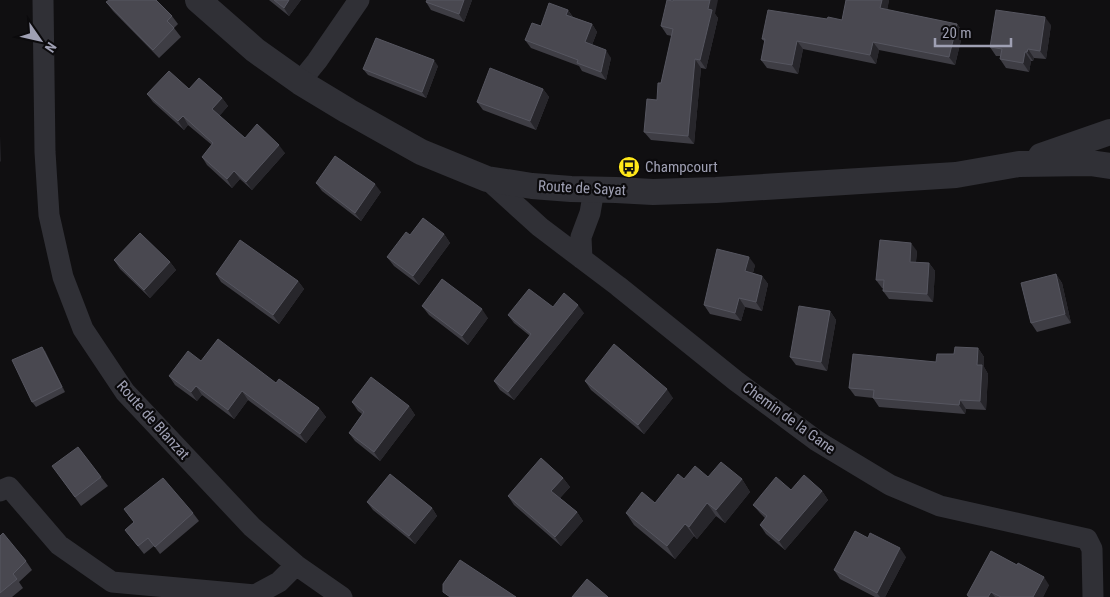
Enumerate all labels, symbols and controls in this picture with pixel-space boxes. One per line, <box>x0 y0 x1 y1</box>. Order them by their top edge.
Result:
north arrow <box>15 15 65 65</box>
scale bar <box>935 15 1011 47</box>
text: 20 m <box>942 24 972 42</box>
text: N <box>42 39 60 55</box>
bus stop icon: Champcourt <box>617 155 641 179</box>
place label: Champcourt <box>645 158 718 176</box>
street label: Route de Sayat <box>537 177 627 199</box>
street label: Route de Blanzat <box>113 377 193 463</box>
street label: Chemin de la Gane <box>739 378 839 458</box>

